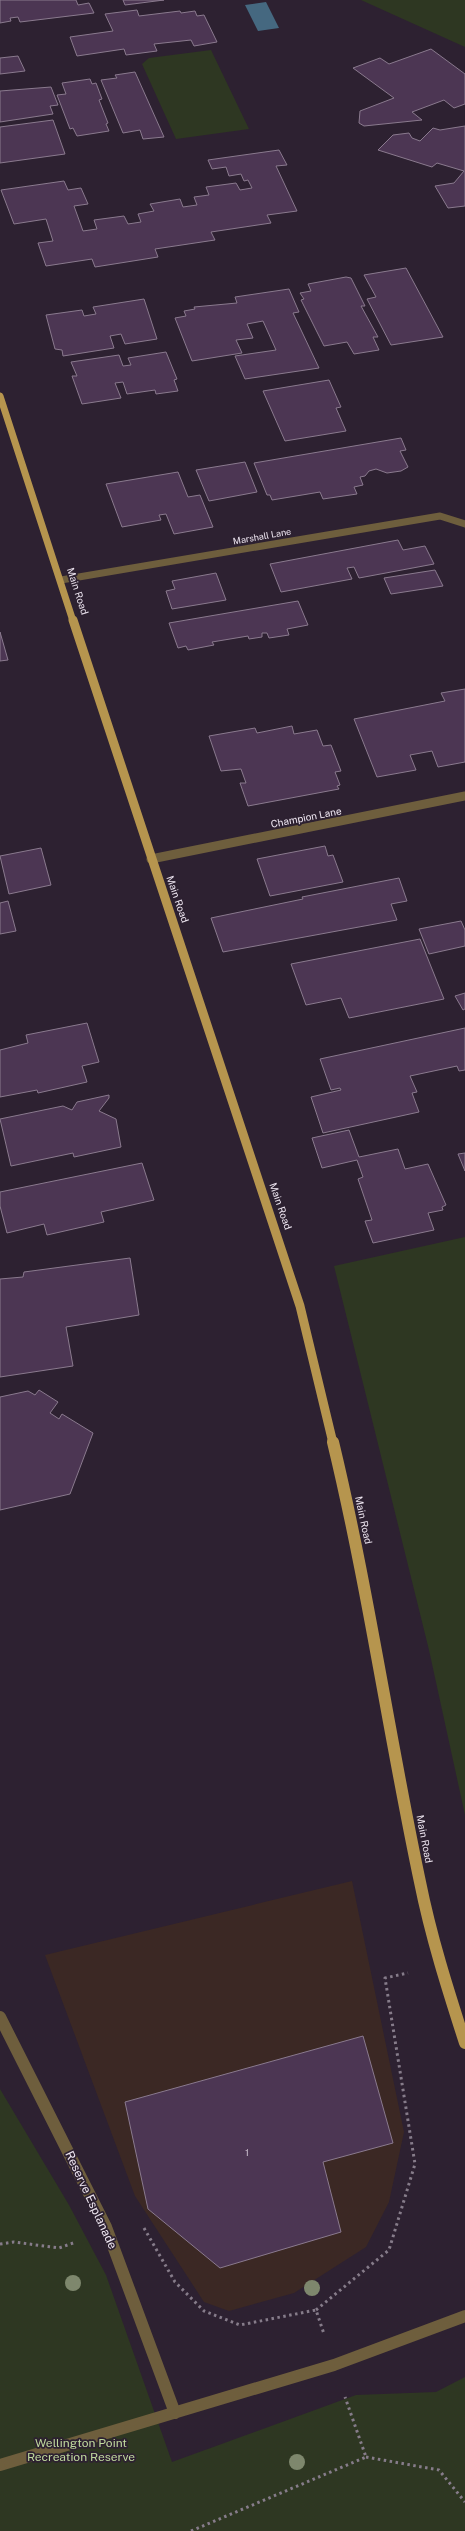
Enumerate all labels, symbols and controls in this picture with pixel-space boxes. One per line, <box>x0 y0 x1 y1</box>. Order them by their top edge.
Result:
street label: Marshall Lane <box>232 525 292 547</box>
street label: Main Road <box>65 566 91 616</box>
street label: Champion Lane <box>270 804 343 830</box>
street label: Main Road <box>164 874 192 924</box>
street label: Main Road <box>267 1181 295 1231</box>
street label: Main Road <box>353 1495 375 1545</box>
street label: Main Road <box>414 1814 436 1864</box>
house number: 1 <box>245 2146 249 2158</box>
street label: Reserve Esplanade <box>62 2149 120 2251</box>
park label: Wellington Point Recreation Reserve <box>27 2436 135 2464</box>

